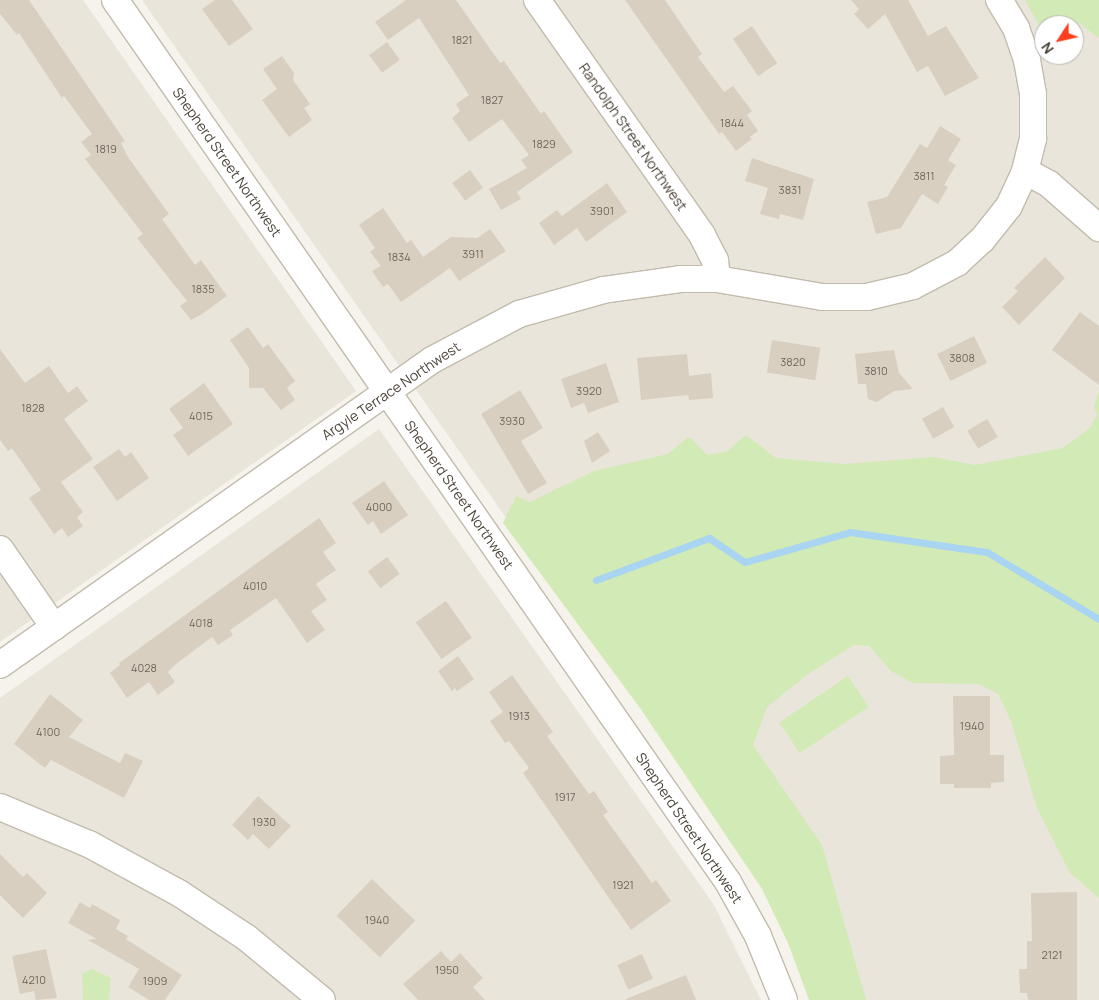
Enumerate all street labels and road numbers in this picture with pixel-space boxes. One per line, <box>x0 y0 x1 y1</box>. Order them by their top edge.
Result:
street label: Randolph Street Northwest <box>576 60 690 214</box>
street label: Shepherd Street Northwest <box>169 84 285 240</box>
street label: Argyle Terrace Northwest <box>319 338 463 444</box>
street label: Shepherd Street Northwest <box>401 417 517 573</box>
street label: Shepherd Street Northwest <box>632 749 746 907</box>

